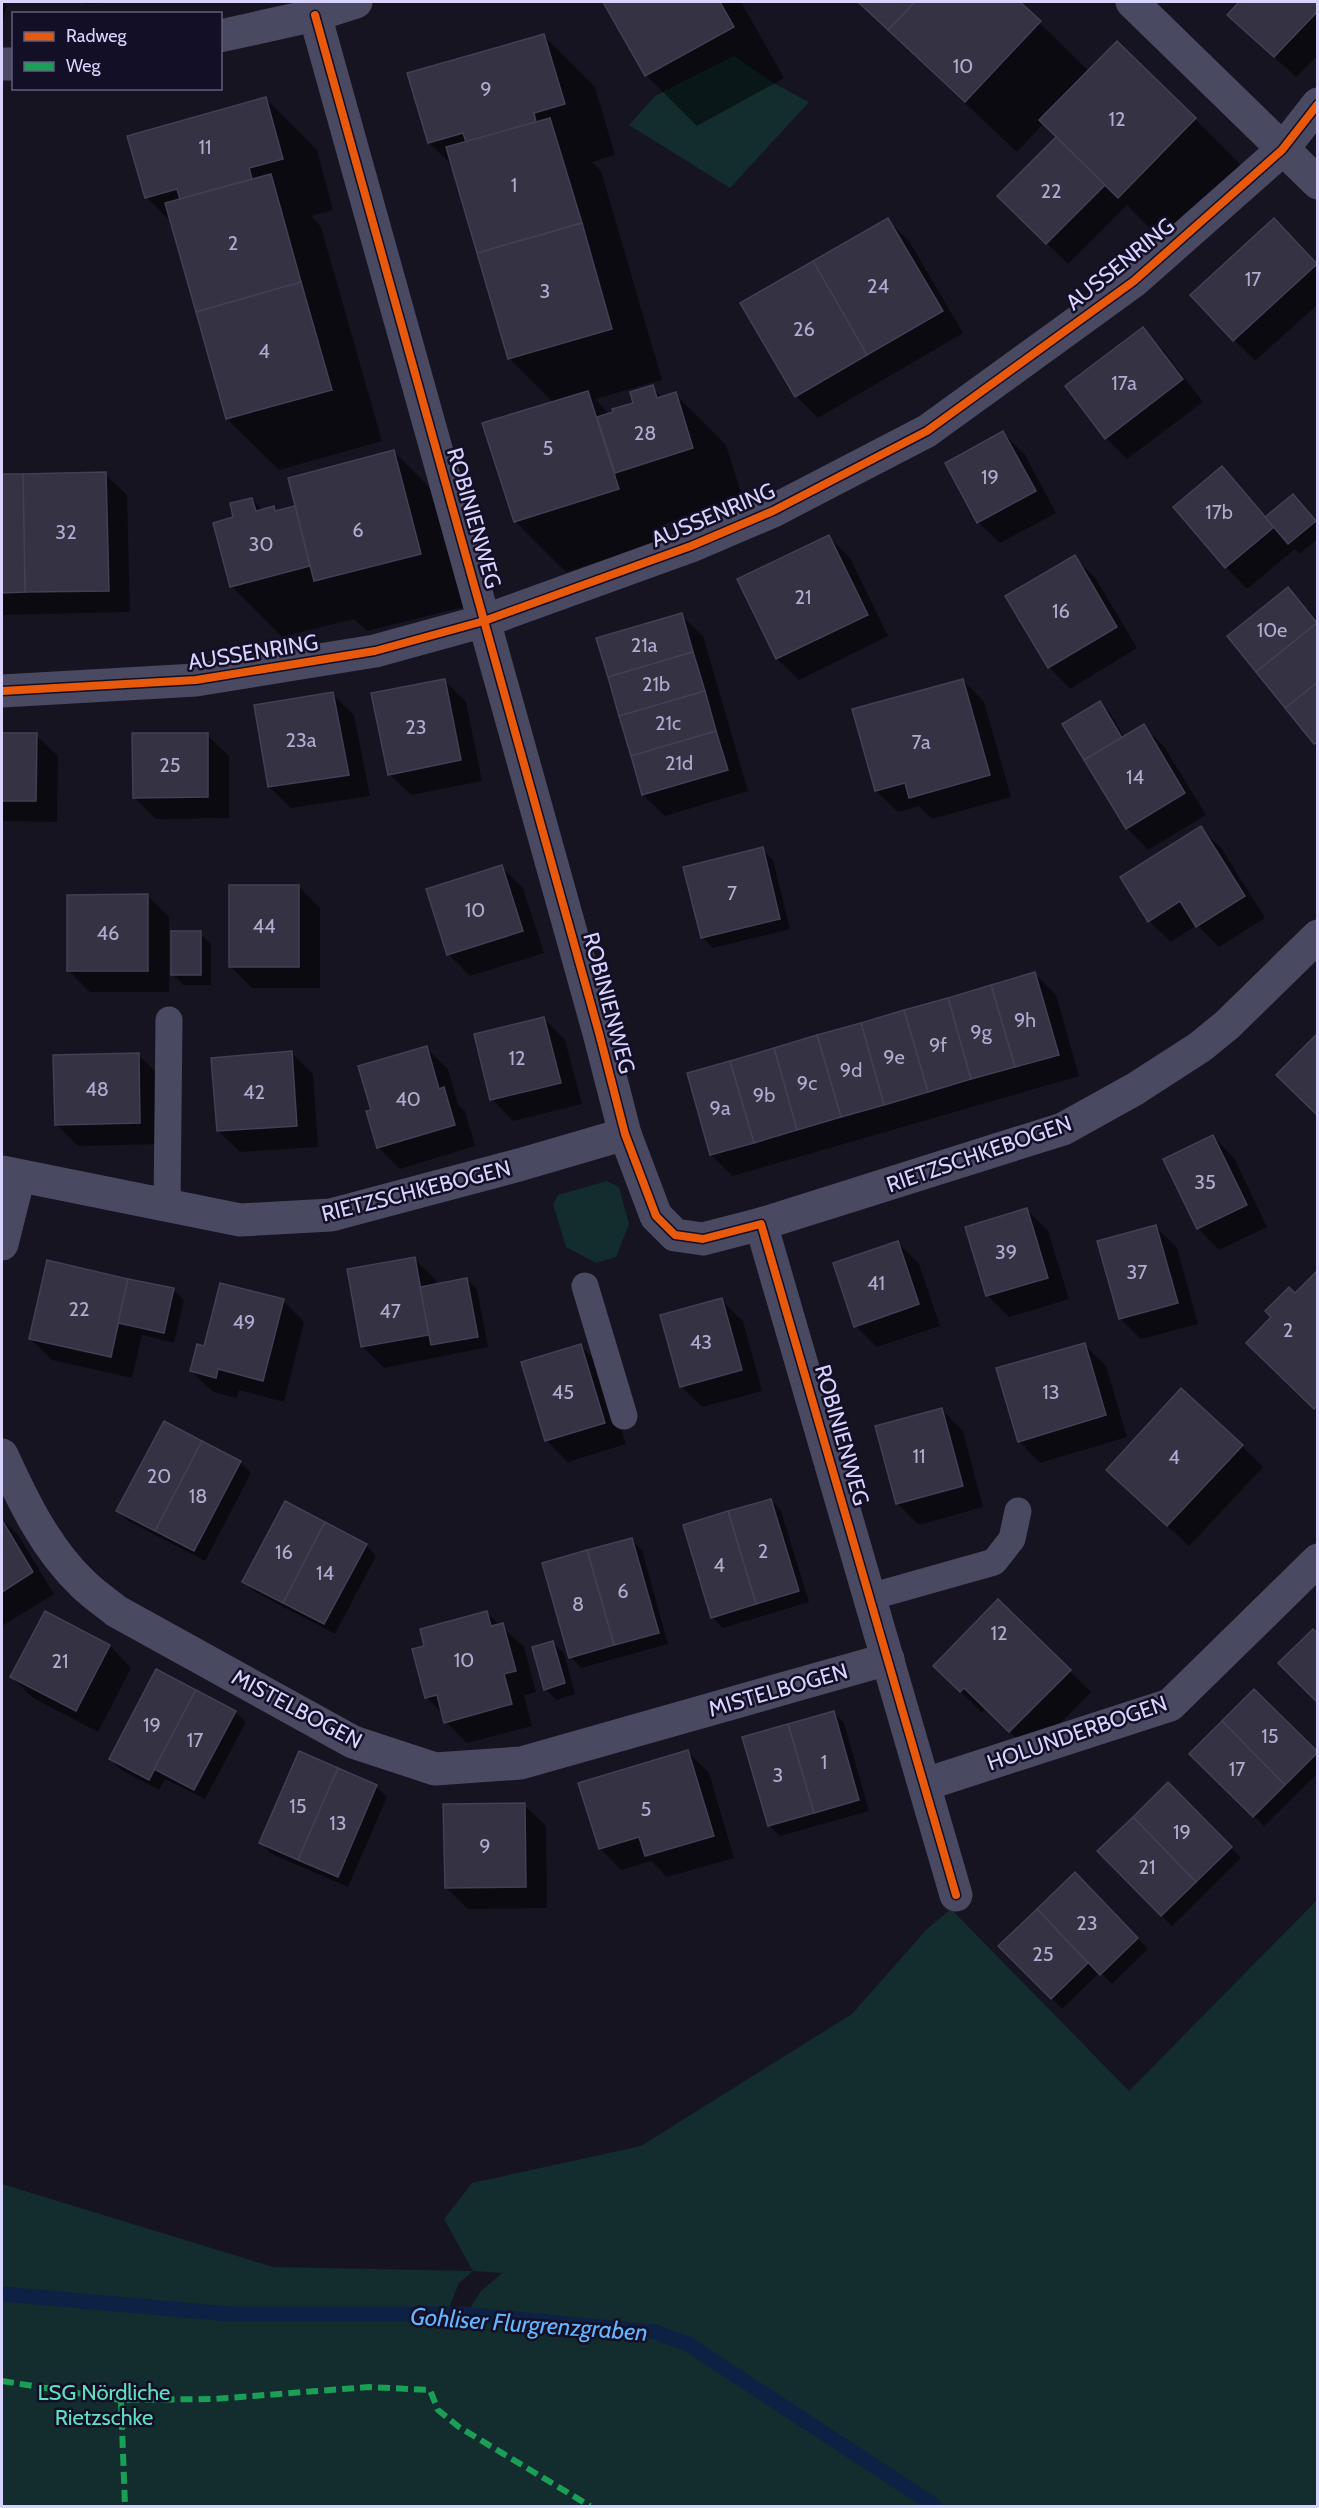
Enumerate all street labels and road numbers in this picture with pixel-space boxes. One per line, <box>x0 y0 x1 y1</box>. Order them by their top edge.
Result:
street label: AUSSENRING <box>1060 212 1180 316</box>
street label: ROBINIENWEG <box>441 444 507 592</box>
street label: AUSSENRING <box>647 477 779 553</box>
street label: AUSSENRING <box>186 628 320 676</box>
street label: ROBINIENWEG <box>577 929 641 1077</box>
street label: RIETZSCHKEBOGEN <box>883 1110 1075 1198</box>
street label: RIETZSCHKEBOGEN <box>319 1154 513 1228</box>
street label: ROBINIENWEG <box>809 1361 875 1509</box>
street label: MISTELBOGEN <box>705 1657 851 1723</box>
street label: MISTELBOGEN <box>227 1663 367 1755</box>
street label: HOLUNDERBOGEN <box>983 1690 1171 1776</box>

